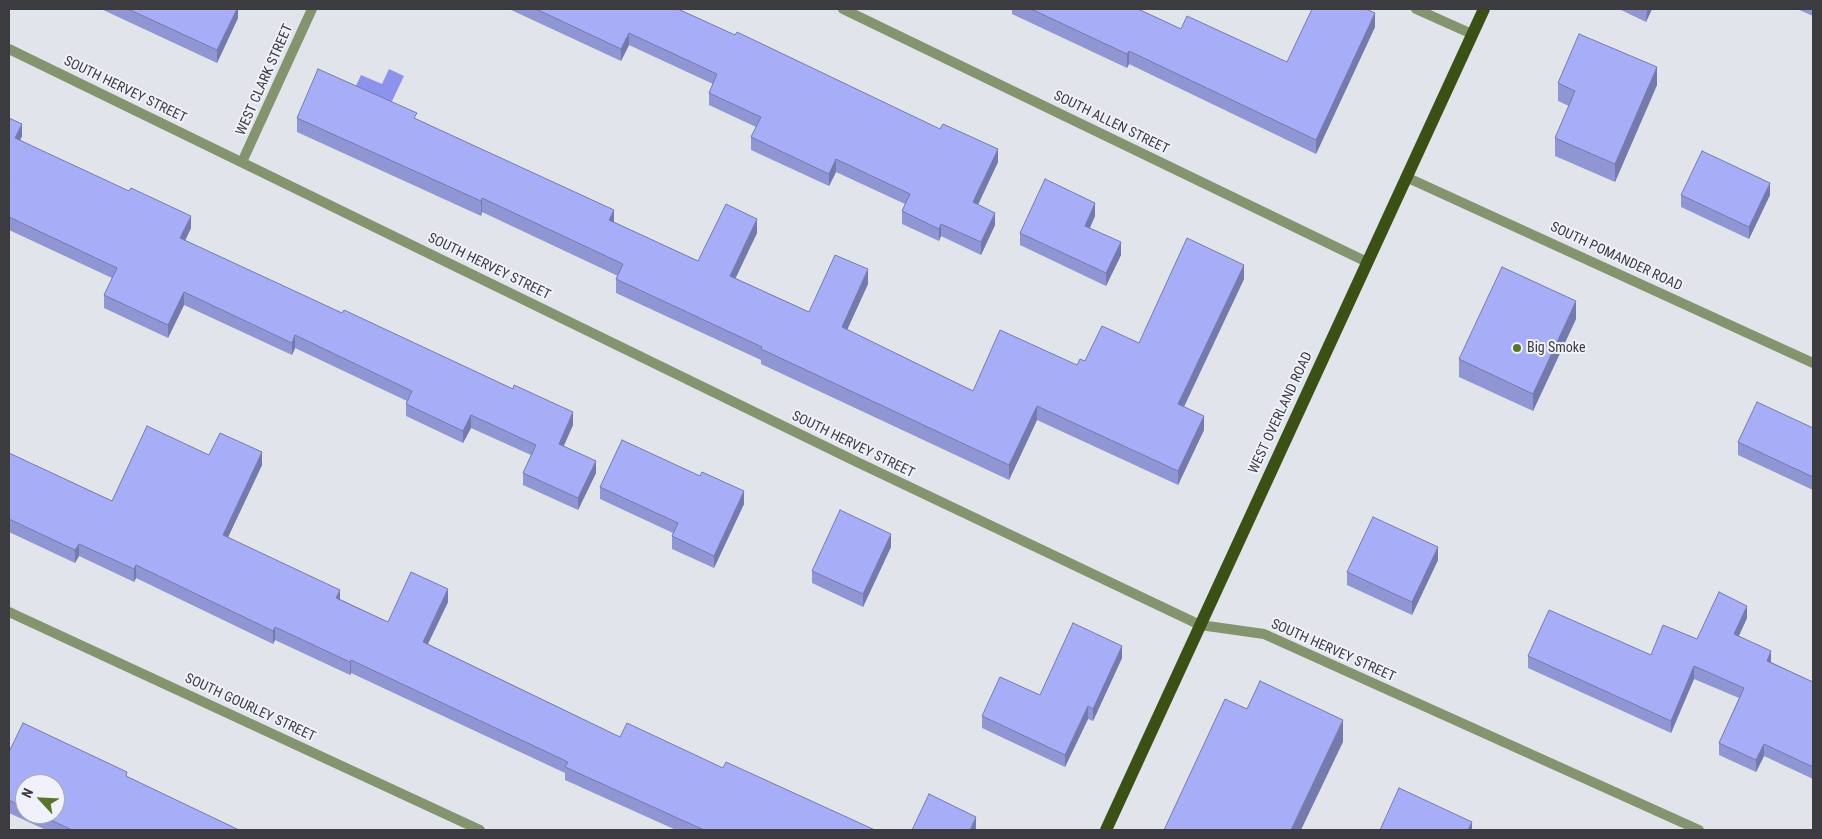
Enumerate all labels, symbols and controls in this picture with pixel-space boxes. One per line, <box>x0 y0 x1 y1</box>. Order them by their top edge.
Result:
street label: WEST CLARK STREET <box>233 22 297 138</box>
street label: SOUTH HERVEY STREET <box>61 53 189 127</box>
street label: SOUTH ALLEN STREET <box>1051 88 1171 158</box>
street label: SOUTH POMANDER ROAD <box>1547 219 1685 295</box>
street label: SOUTH HERVEY STREET <box>425 230 553 304</box>
place label: Big Smoke <box>1527 340 1586 356</box>
marker: Big Smoke <box>1511 342 1523 354</box>
street label: WEST OVERLAND ROAD <box>1245 349 1317 477</box>
street label: SOUTH HERVEY STREET <box>789 408 917 482</box>
street label: SOUTH HERVEY STREET <box>1268 616 1398 686</box>
street label: SOUTH GOURLEY STREET <box>182 670 318 746</box>
north arrow <box>15 774 65 824</box>
text: N <box>18 786 36 800</box>

